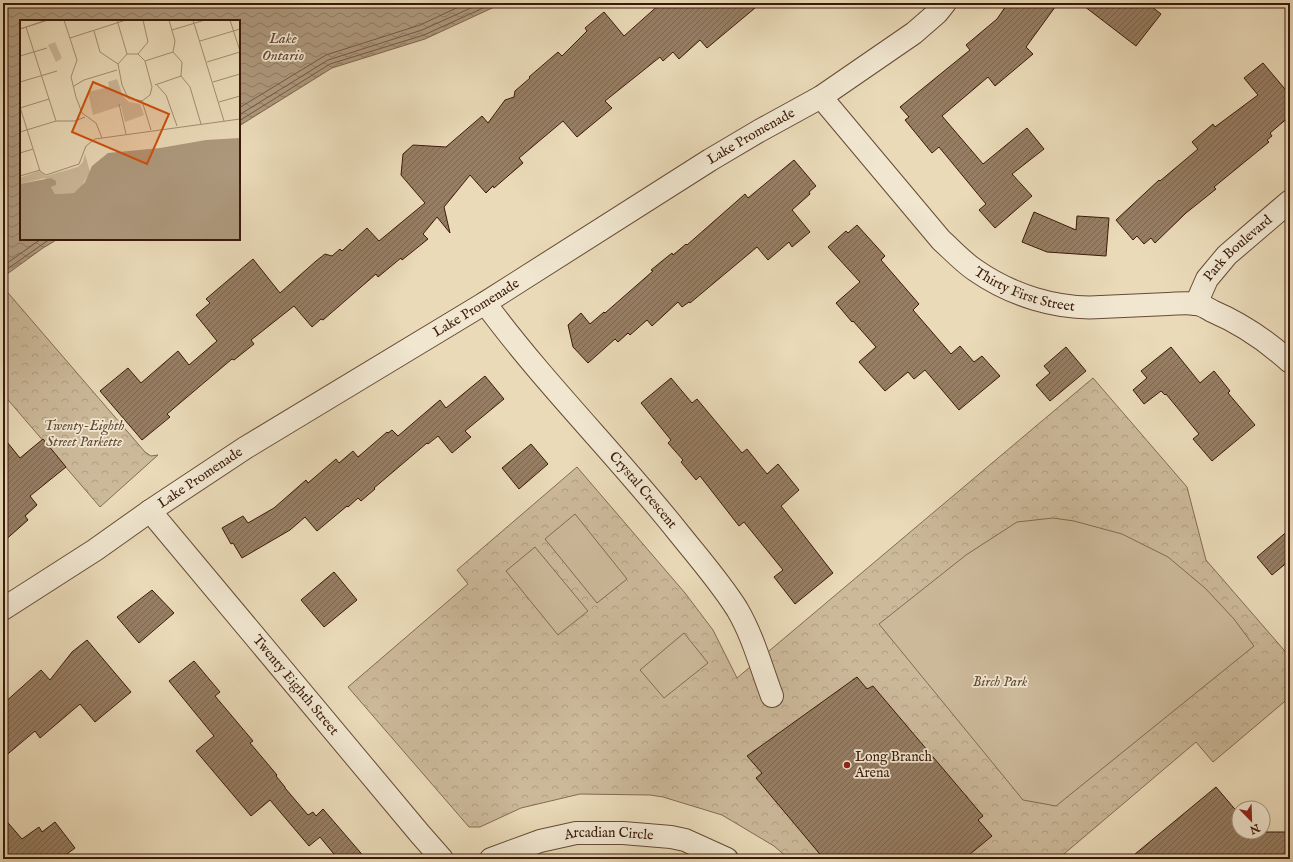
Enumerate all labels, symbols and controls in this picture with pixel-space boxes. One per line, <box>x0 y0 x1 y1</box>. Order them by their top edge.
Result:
inset map <box>20 20 240 240</box>
water label: Lake Ontario <box>262 29 304 65</box>
street label: Lake Promenade <box>704 104 798 169</box>
street label: Park Boulevard <box>1200 211 1276 285</box>
street label: Thirty First Street <box>970 263 1076 316</box>
street label: Lake Promenade <box>430 274 523 341</box>
park label: Twenty-Eighth Street Parkette <box>44 417 125 451</box>
street label: Lake Promenade <box>154 443 247 512</box>
street label: Crystal Crescent <box>605 448 681 533</box>
street label: Twenty Eighth Street <box>248 631 343 739</box>
park label: Birch Park <box>973 673 1028 691</box>
place label: Long Branch Arena <box>854 748 933 782</box>
marker: Long Branch Arena <box>842 760 852 770</box>
north arrow <box>1231 800 1271 840</box>
text: N <box>1247 820 1263 837</box>
street label: Arcadian Circle <box>561 824 655 845</box>

